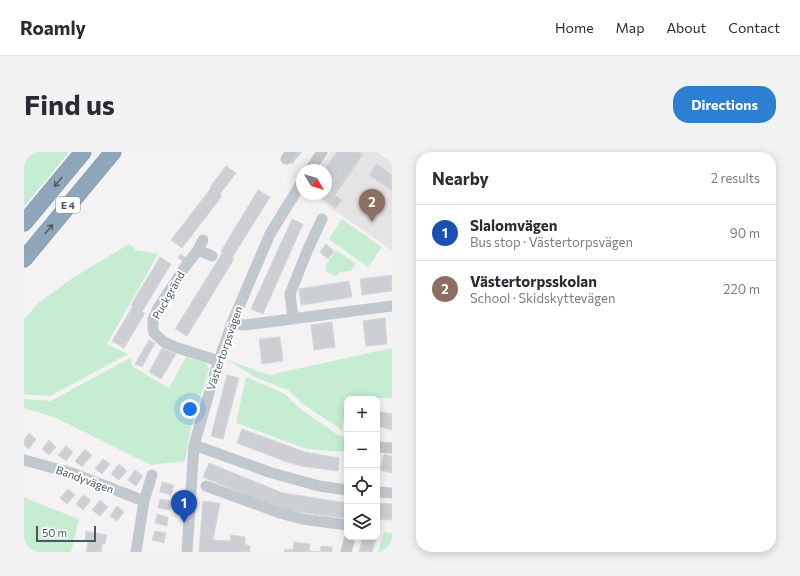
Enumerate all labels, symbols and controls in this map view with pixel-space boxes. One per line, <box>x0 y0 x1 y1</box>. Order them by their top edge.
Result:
text: Roamly <box>20 16 86 39</box>
text: Home <box>555 19 594 36</box>
text: Map <box>616 19 644 36</box>
text: About <box>666 19 706 36</box>
text: Contact <box>728 19 780 36</box>
button: Directions <box>673 86 776 123</box>
text: Find us <box>24 87 115 121</box>
north arrow <box>296 164 332 200</box>
text: Nearby <box>432 168 489 189</box>
text: 2 results <box>711 170 760 186</box>
one-way arrow <box>53 177 62 187</box>
pin: 2 <box>359 189 385 222</box>
road number: E 4 <box>56 197 80 213</box>
text: Slalomvägen <box>470 216 557 234</box>
one-way arrow <box>44 223 53 234</box>
text: 1 <box>442 225 448 241</box>
text: 90 m <box>730 225 760 241</box>
text: Bus stop · Västertorpsvägen <box>470 234 633 250</box>
street label: Puckgränd <box>149 269 187 321</box>
text: Västertorpsskolan <box>470 272 597 290</box>
text: 2 <box>441 281 449 297</box>
text: 220 m <box>723 281 760 297</box>
text: School · Skidskyttevägen <box>470 290 615 306</box>
street label: Västertorpsvägen <box>203 304 245 392</box>
map controls <box>344 396 380 540</box>
button: + <box>344 396 380 432</box>
your location <box>180 399 200 419</box>
button: − <box>344 432 380 468</box>
street label: Bandyvägen <box>54 463 116 495</box>
button: locate <box>344 468 380 504</box>
pin: 1 <box>171 490 197 523</box>
button: layers <box>344 504 380 540</box>
scale bar <box>36 524 96 543</box>
text: 50 m <box>42 526 67 539</box>

